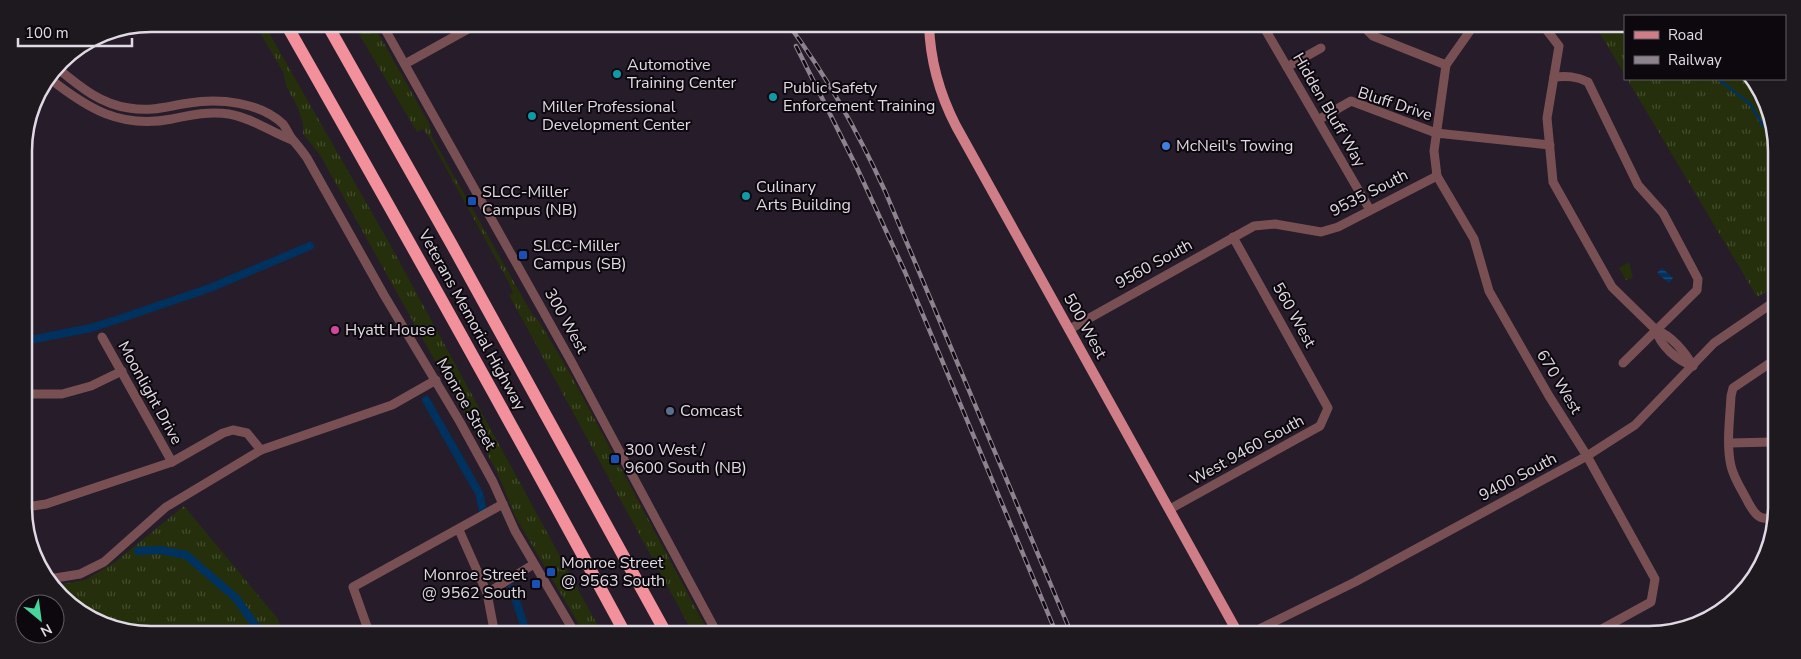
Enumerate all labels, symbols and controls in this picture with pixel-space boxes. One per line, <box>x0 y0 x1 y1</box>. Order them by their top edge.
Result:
scale bar <box>18 15 131 47</box>
legend <box>1624 15 1786 80</box>
text: 100 m <box>25 23 69 43</box>
text: Road <box>1668 25 1703 45</box>
street label: Hidden Bluff Way <box>1287 49 1371 172</box>
text: Railway <box>1668 50 1722 70</box>
place label: Automotive Training Center <box>627 54 736 94</box>
marker: Automotive Training Center <box>611 68 623 80</box>
place label: Public Safety Enforcement Training <box>783 77 935 117</box>
street label: Bluff Drive <box>1355 82 1435 126</box>
marker: Public Safety Enforcement Training <box>767 91 779 103</box>
place label: Miller Professional Development Center <box>542 96 691 136</box>
marker: Miller Professional Development Center <box>526 110 538 122</box>
place label: McNeil's Towing <box>1176 135 1293 157</box>
marker: McNeil's Towing <box>1160 140 1172 152</box>
street label: 9535 South <box>1326 164 1412 222</box>
place label: Culinary Arts Building <box>756 176 851 216</box>
place label: SLCC-Miller Campus (NB) <box>482 181 578 221</box>
marker: Culinary Arts Building <box>740 190 752 202</box>
marker: SLCC-Miller Campus (NB) <box>466 195 478 207</box>
street label: Veterans Memorial Highway <box>413 225 531 415</box>
street label: 9560 South <box>1112 234 1196 294</box>
place label: SLCC-Miller Campus (SB) <box>533 235 627 275</box>
marker: SLCC-Miller Campus (SB) <box>517 249 529 261</box>
street label: 560 West <box>1267 278 1321 352</box>
street label: 300 West <box>539 284 593 358</box>
street label: 500 West <box>1058 289 1112 363</box>
place label: Hyatt House <box>345 319 435 341</box>
marker: Hyatt House <box>329 324 341 336</box>
street label: Moonlight Drive <box>112 337 188 449</box>
street label: 670 West <box>1531 346 1587 419</box>
street label: Monroe Street <box>431 354 501 454</box>
place label: Comcast <box>680 400 742 422</box>
marker: Comcast <box>664 405 676 417</box>
street label: West 9460 South <box>1186 409 1308 491</box>
place label: 300 West / 9600 South (NB) <box>625 439 747 479</box>
street label: 9400 South <box>1475 447 1561 507</box>
marker: 300 West / 9600 South (NB) <box>609 453 621 465</box>
place label: Monroe Street @ 9563 South <box>561 552 665 592</box>
place label: Monroe Street @ 9562 South <box>422 564 526 604</box>
marker: Monroe Street @ 9563 South <box>545 566 557 578</box>
marker: Monroe Street @ 9562 South <box>530 578 542 590</box>
north arrow <box>15 594 65 644</box>
text: N <box>37 619 55 641</box>

